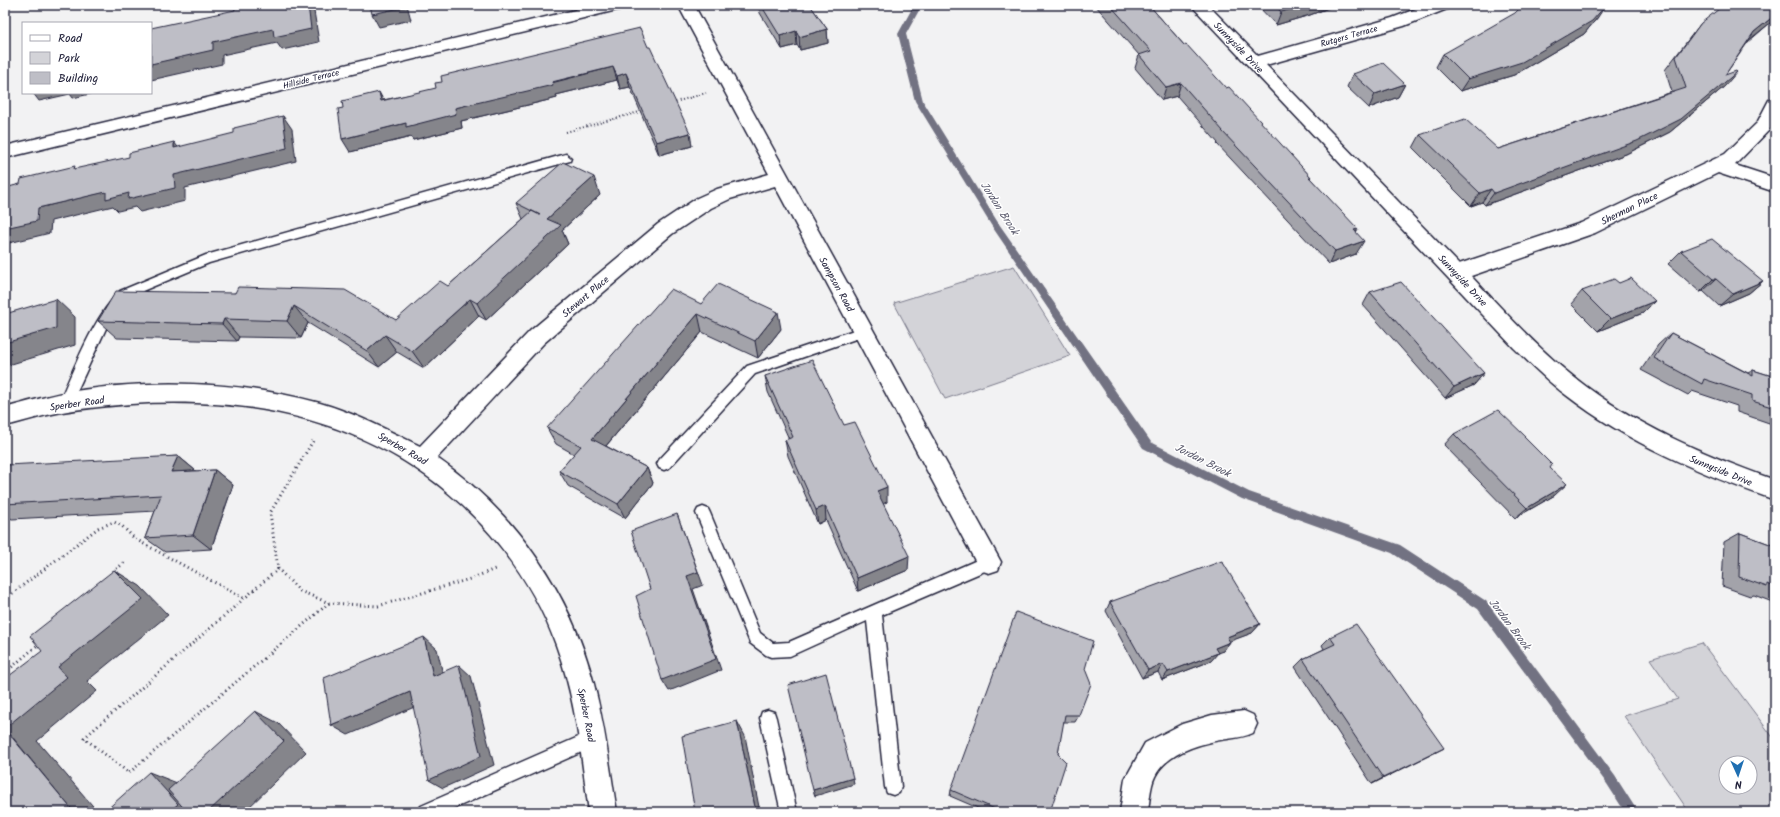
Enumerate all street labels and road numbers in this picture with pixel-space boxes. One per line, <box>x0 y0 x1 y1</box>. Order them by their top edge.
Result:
street label: Sunnyside Drive <box>1209 18 1267 78</box>
street label: Rutgers Terrace <box>1319 21 1380 52</box>
street label: Hillside Terrace <box>281 65 341 94</box>
street label: Sherman Place <box>1598 188 1661 230</box>
street label: Sunnyside Drive <box>1434 251 1491 311</box>
street label: Sampson Road <box>814 254 858 316</box>
street label: Stewart Place <box>558 272 613 321</box>
street label: Sperber Road <box>49 392 106 416</box>
street label: Sperber Road <box>375 428 431 470</box>
street label: Sunnyside Drive <box>1687 451 1755 491</box>
street label: Sperber Road <box>573 687 599 745</box>

